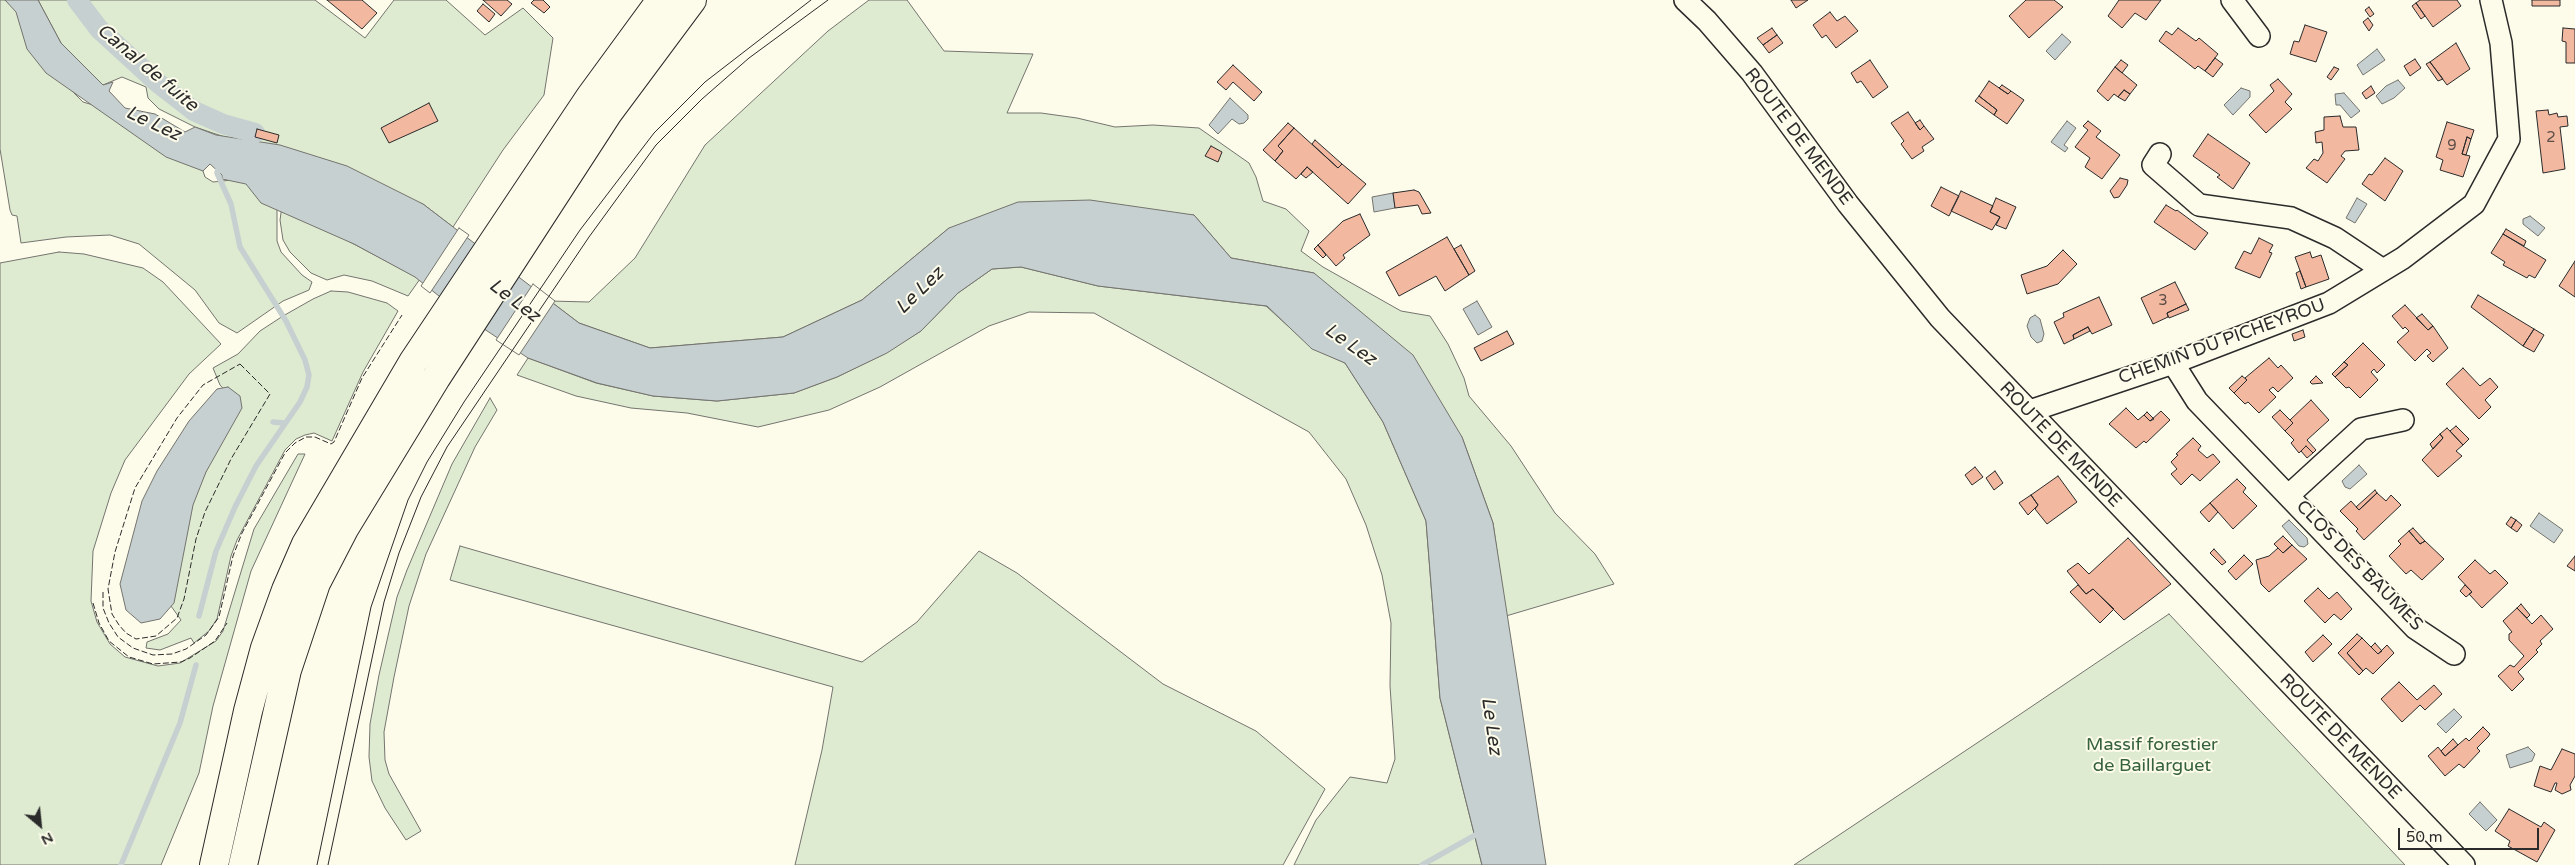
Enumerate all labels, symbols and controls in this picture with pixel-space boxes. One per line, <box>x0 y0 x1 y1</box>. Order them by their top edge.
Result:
water label: Canal de fuite <box>92 19 202 117</box>
street label: ROUTE DE MENDE <box>1739 64 1857 210</box>
water label: Le Lez <box>122 101 184 147</box>
house number: 2 <box>2546 129 2556 147</box>
house number: 9 <box>2447 137 2457 155</box>
water label: Le Lez <box>891 263 949 319</box>
water label: Le Lez <box>484 275 544 327</box>
house number: 3 <box>2158 292 2168 310</box>
street label: CHEMIN DU PICHEYROU <box>2116 294 2328 390</box>
water label: Le Lez <box>1320 319 1380 371</box>
street label: ROUTE DE MENDE <box>1995 378 2125 512</box>
street label: CLOS DES BAUMES <box>2291 496 2427 636</box>
street label: ROUTE DE MENDE <box>2275 670 2405 804</box>
water label: Le Lez <box>1476 696 1506 756</box>
park label: Massif forestier de Baillarguet <box>2086 734 2218 776</box>
north arrow <box>15 800 65 850</box>
scale bar <box>2400 818 2541 850</box>
text: 50 m <box>2406 828 2443 846</box>
text: N <box>38 829 56 849</box>

